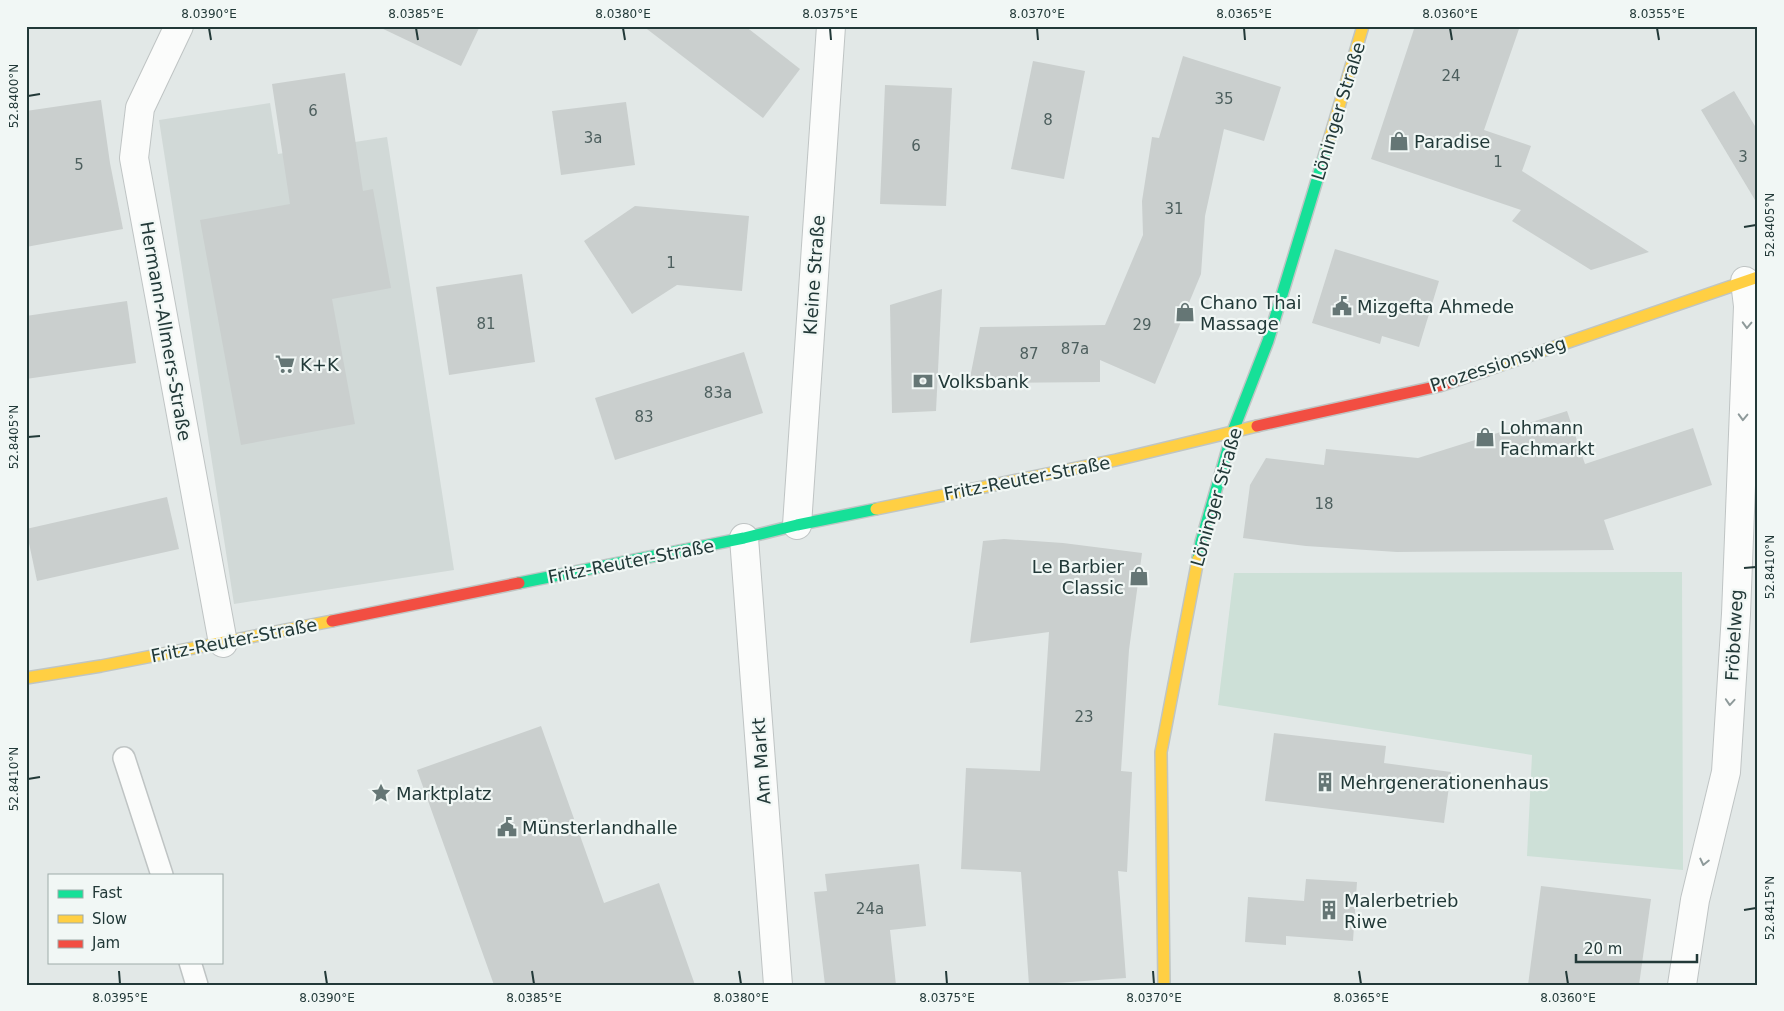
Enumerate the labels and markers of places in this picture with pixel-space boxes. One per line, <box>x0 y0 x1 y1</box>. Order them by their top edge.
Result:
shop icon: Paradise <box>1388 130 1410 152</box>
place label: Paradise <box>1414 131 1490 152</box>
place label: Chano Thai Massage <box>1200 292 1302 334</box>
public building icon: Mizgefta Ahmede <box>1331 295 1353 317</box>
place label: Mizgefta Ahmede <box>1357 296 1514 317</box>
shop icon: Chano Thai Massage <box>1174 301 1196 323</box>
supermarket icon: K+K <box>274 353 296 375</box>
place label: K+K <box>300 354 340 375</box>
bank icon: Volksbank <box>912 370 934 392</box>
place label: Volksbank <box>938 371 1030 392</box>
place label: Lohmann Fachmarkt <box>1500 417 1594 459</box>
shop icon: Lohmann Fachmarkt <box>1474 426 1496 448</box>
place label: Le Barbier Classic <box>1032 556 1125 598</box>
shop icon: Le Barbier Classic <box>1128 565 1150 587</box>
building icon: Mehrgenerationenhaus <box>1314 771 1336 793</box>
place label: Mehrgenerationenhaus <box>1340 772 1549 793</box>
place icon: Marktplatz <box>370 782 392 804</box>
place label: Marktplatz <box>396 783 491 804</box>
public building icon: Münsterlandhalle <box>496 816 518 838</box>
place label: Münsterlandhalle <box>522 817 678 838</box>
place label: Malerbetrieb Riwe <box>1344 890 1459 932</box>
building icon: Malerbetrieb Riwe <box>1318 899 1340 921</box>

